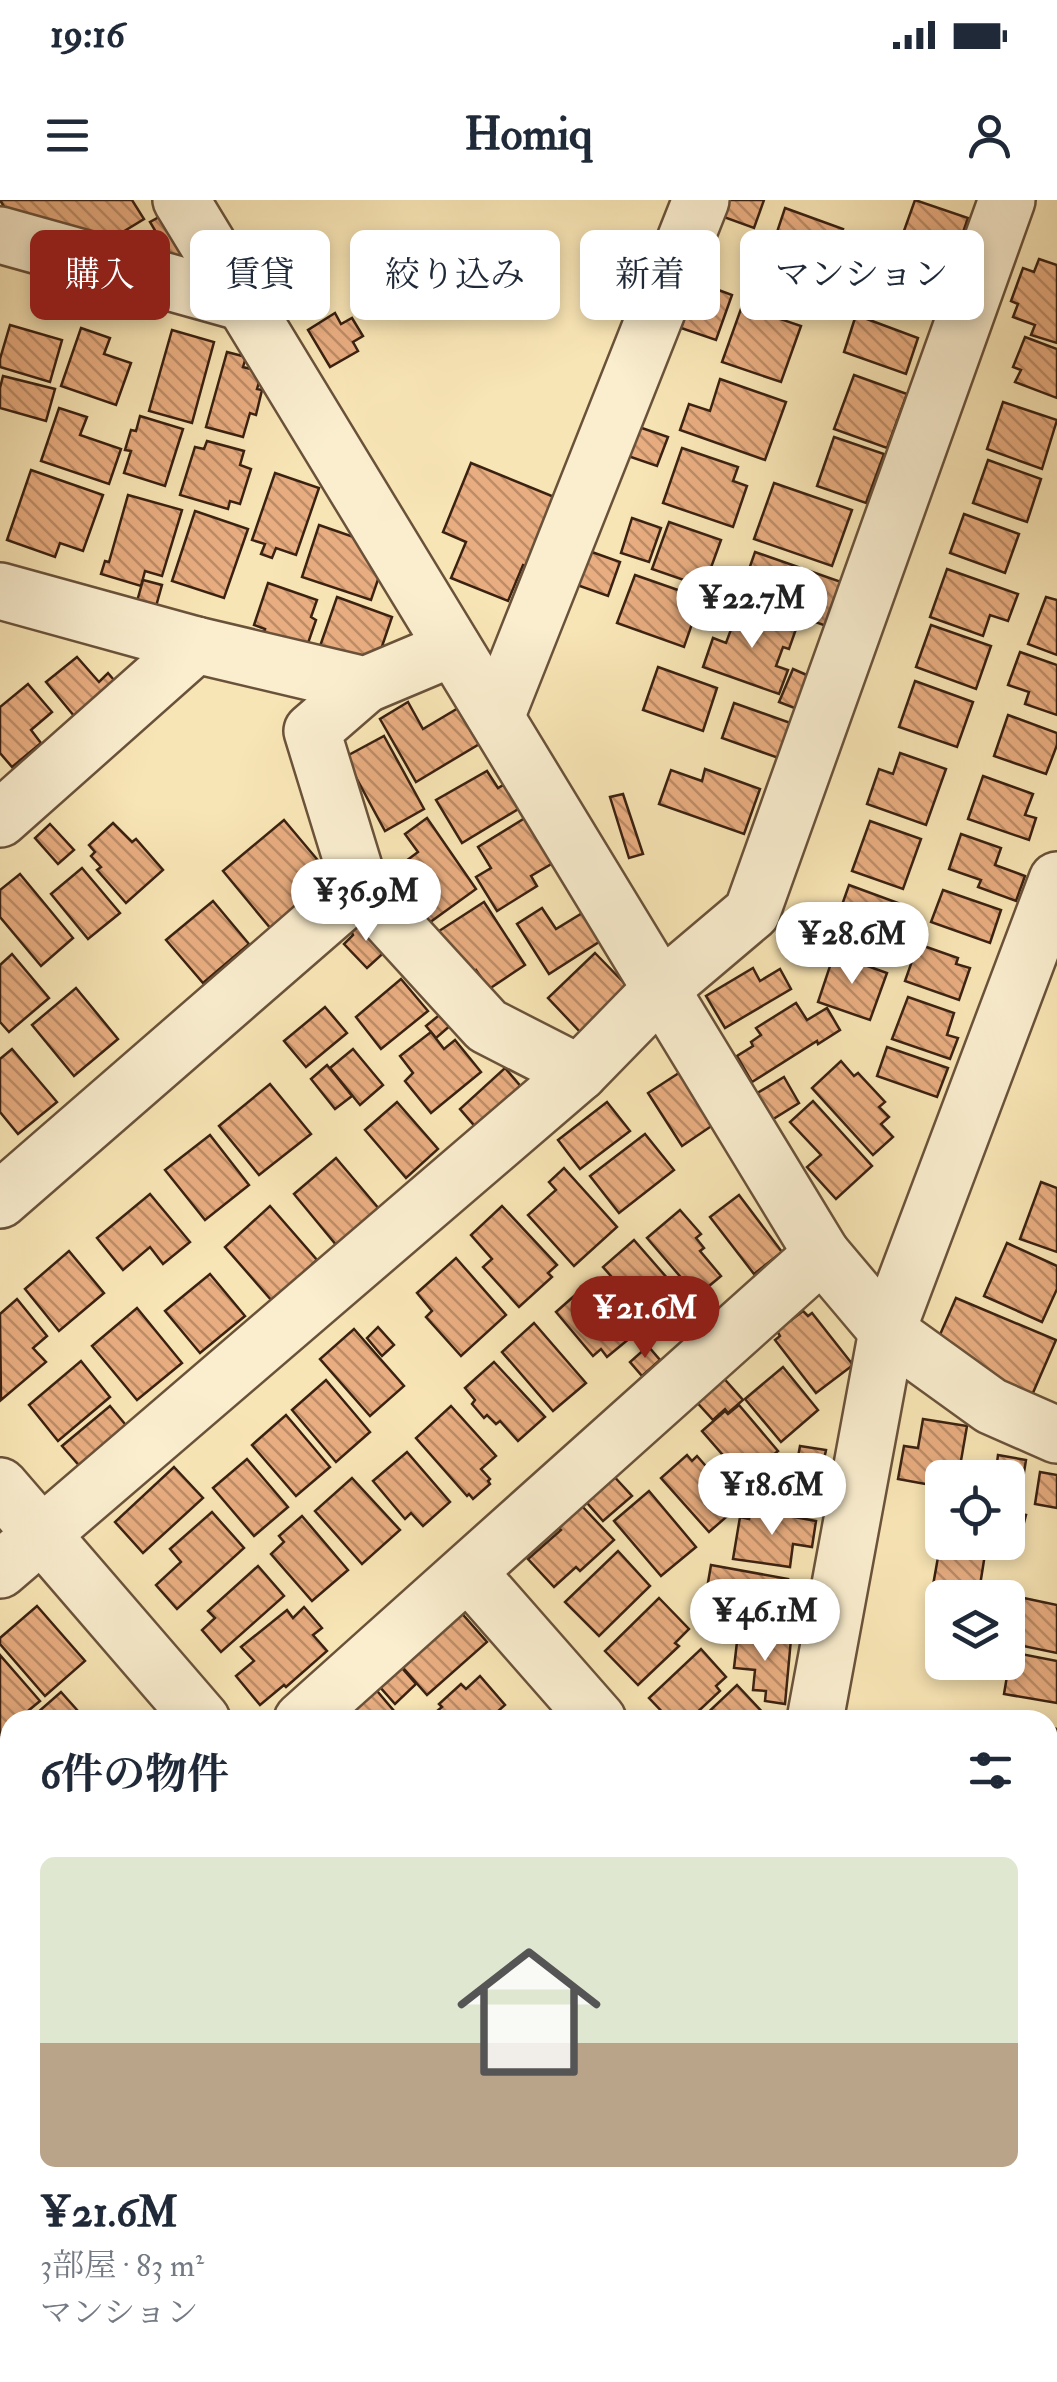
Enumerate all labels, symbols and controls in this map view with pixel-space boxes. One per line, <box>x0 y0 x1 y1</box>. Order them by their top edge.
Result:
text: 19:16 <box>50 11 125 59</box>
text: Homiq <box>464 107 593 163</box>
icon: menu <box>40 108 95 163</box>
icon: person <box>962 108 1017 163</box>
chip: 購入 <box>30 230 170 320</box>
chip: 賃貸 <box>190 230 330 320</box>
chip: 絞り込み <box>350 230 560 320</box>
chip: 新着 <box>580 230 720 320</box>
chip: マンション <box>740 230 984 320</box>
pin: ¥22.7M <box>671 566 833 651</box>
text: ¥22.7M <box>698 578 806 618</box>
pin: ¥36.9M <box>285 859 447 944</box>
text: ¥36.9M <box>313 871 419 911</box>
pin: ¥28.6M <box>771 902 933 987</box>
text: ¥28.6M <box>798 914 906 954</box>
pin: ¥21.6M <box>564 1276 726 1361</box>
text: ¥21.6M <box>593 1288 698 1328</box>
pin: ¥18.6M <box>691 1453 853 1538</box>
map controls <box>925 1460 1025 1680</box>
button: locate <box>925 1460 1025 1560</box>
text: ¥18.6M <box>720 1465 824 1505</box>
pin: ¥46.1M <box>684 1579 846 1664</box>
button: layers <box>925 1580 1025 1680</box>
text: ¥46.1M <box>712 1591 818 1631</box>
icon: filters <box>963 1743 1018 1798</box>
text: 6件の物件 <box>40 1749 229 1801</box>
icon: home <box>439 1922 619 2102</box>
text: ¥21.6M <box>40 2187 178 2239</box>
text: 3部屋 · 83 m² <box>40 2246 204 2286</box>
text: マンション <box>40 2293 199 2333</box>

